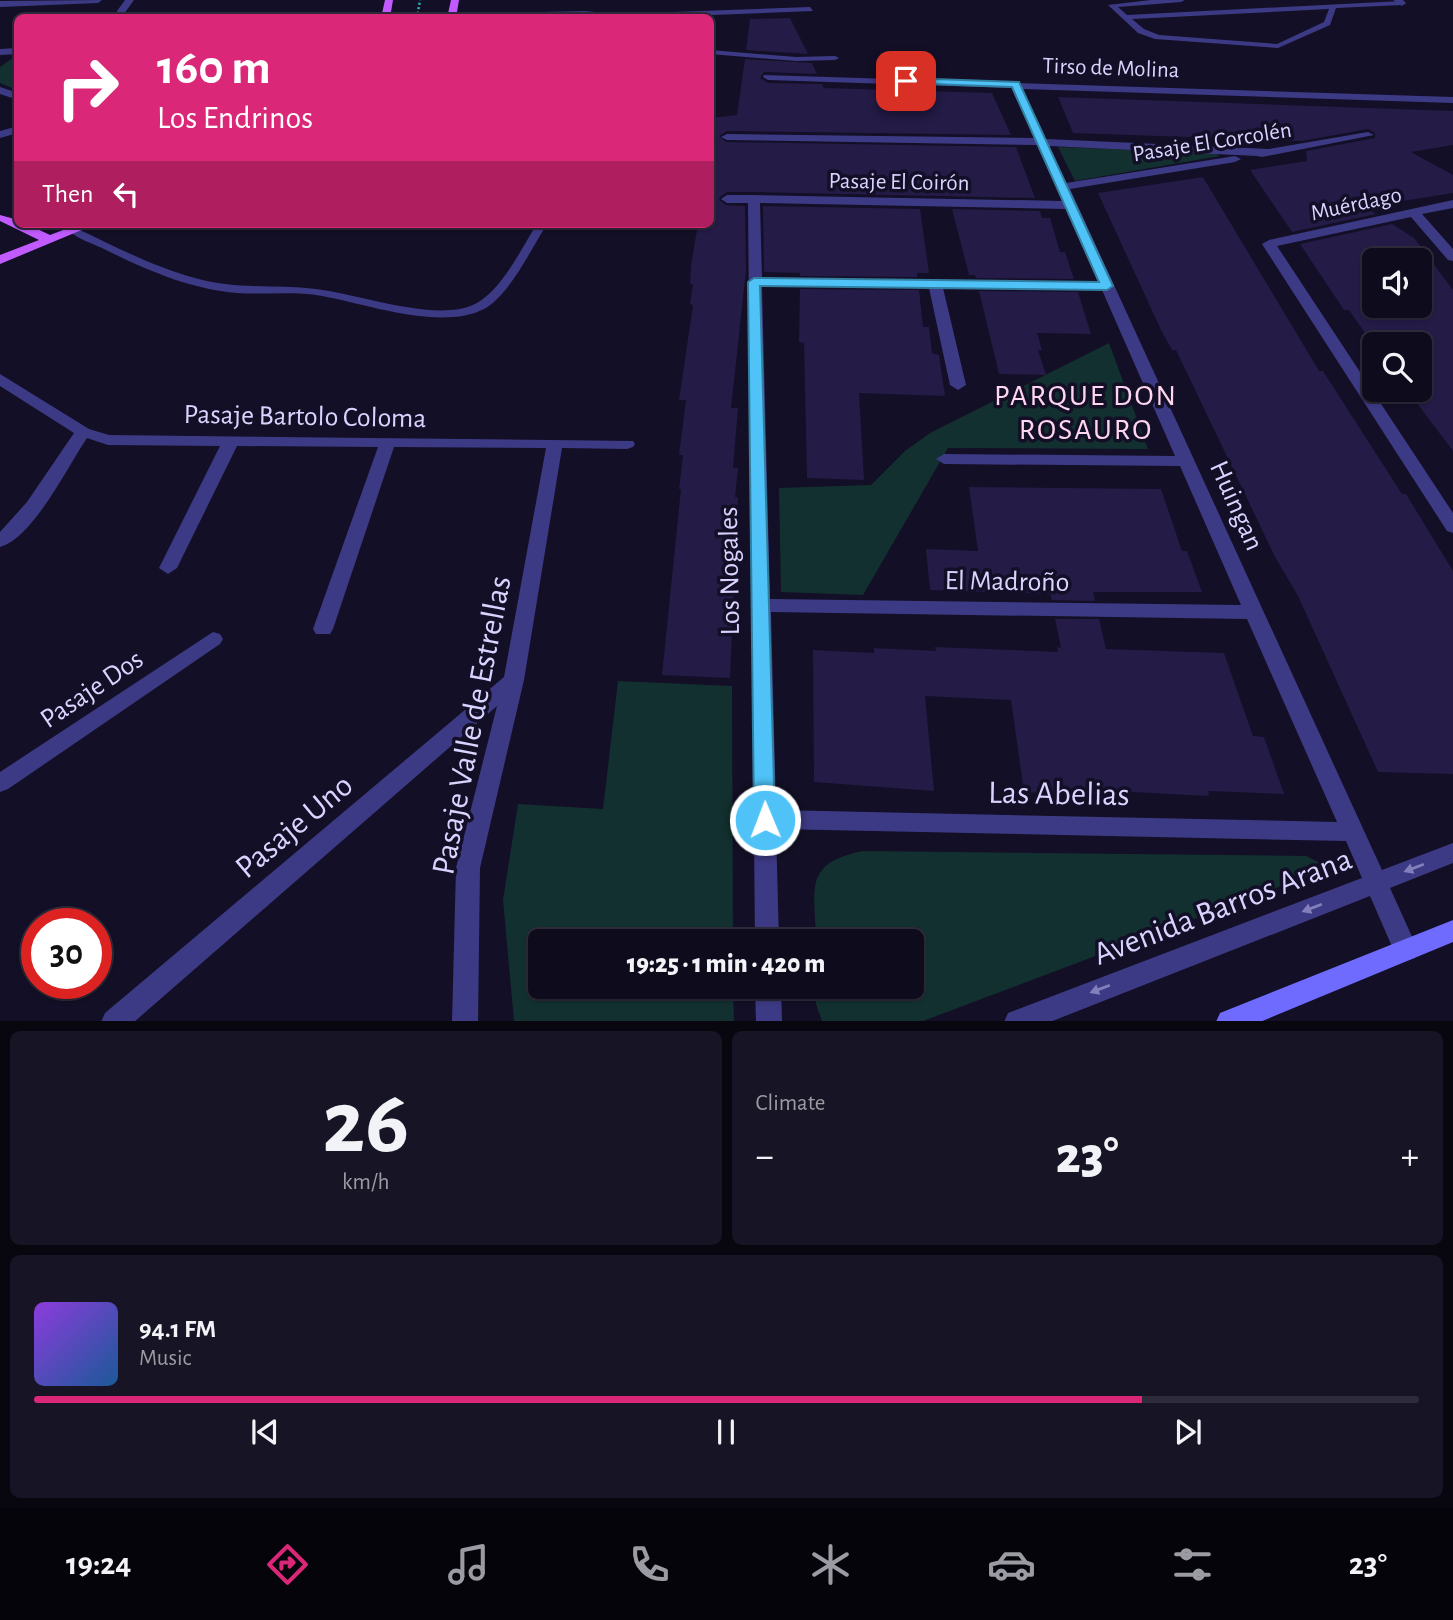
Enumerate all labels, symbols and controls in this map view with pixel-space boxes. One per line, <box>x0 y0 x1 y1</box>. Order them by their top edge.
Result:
icon: right <box>42 42 133 133</box>
text: 160 m <box>157 44 271 93</box>
pin <box>876 51 936 111</box>
street label: Tirso de Molina <box>1042 55 1180 82</box>
icon: arrive <box>887 62 925 100</box>
text: Los Endrinos <box>157 102 313 134</box>
street label: Pasaje El Corcolén <box>1131 119 1293 166</box>
street label: Pasaje El Coirón <box>828 170 970 195</box>
icon: left <box>107 175 145 213</box>
text: Then <box>42 181 93 207</box>
street label: Muérdago <box>1309 184 1404 225</box>
map controls <box>1362 248 1432 402</box>
button: sound <box>1362 248 1432 318</box>
button: search <box>1362 332 1432 402</box>
district label: PARQUE DON ROSAURO <box>994 381 1178 445</box>
street label: Pasaje Bartolo Coloma <box>183 401 427 433</box>
street label: Huingan <box>1204 457 1268 555</box>
street label: Los Nogales <box>715 506 745 636</box>
street label: El Madroño <box>944 567 1070 597</box>
street label: Pasaje Valle de Estrellas <box>427 573 518 878</box>
street label: Pasaje Dos <box>36 645 149 734</box>
street label: Pasaje Uno <box>230 769 359 885</box>
street label: Las Abelias <box>988 777 1130 812</box>
position arrow <box>728 783 802 857</box>
street label: Avenida Barros Arana <box>1089 843 1357 972</box>
one-way arrow <box>1404 862 1425 873</box>
one-way arrow <box>1302 902 1323 913</box>
speed limit sign: 30 <box>21 908 112 999</box>
text: 19:25 · 1 min · 420 m <box>627 951 825 977</box>
one-way arrow <box>1089 984 1110 995</box>
text: 26 <box>322 1078 409 1169</box>
text: Climate <box>756 1092 825 1115</box>
text: 23° <box>1056 1130 1119 1182</box>
text: − <box>756 1138 774 1176</box>
text: + <box>1401 1138 1419 1176</box>
text: km/h <box>342 1171 389 1194</box>
text: 94.1 FM <box>139 1316 216 1342</box>
text: Music <box>139 1347 191 1370</box>
icon: previous <box>246 1413 284 1451</box>
icon: pause <box>707 1413 745 1451</box>
icon: next <box>1169 1413 1207 1451</box>
icon: directions <box>263 1540 312 1589</box>
icon: music <box>444 1540 493 1589</box>
icon: phone <box>625 1540 674 1589</box>
icon: climate <box>806 1540 855 1589</box>
icon: car <box>987 1540 1036 1589</box>
icon: filters <box>1168 1540 1217 1589</box>
text: 19:24 <box>66 1548 131 1580</box>
text: 23° <box>1349 1548 1387 1580</box>

